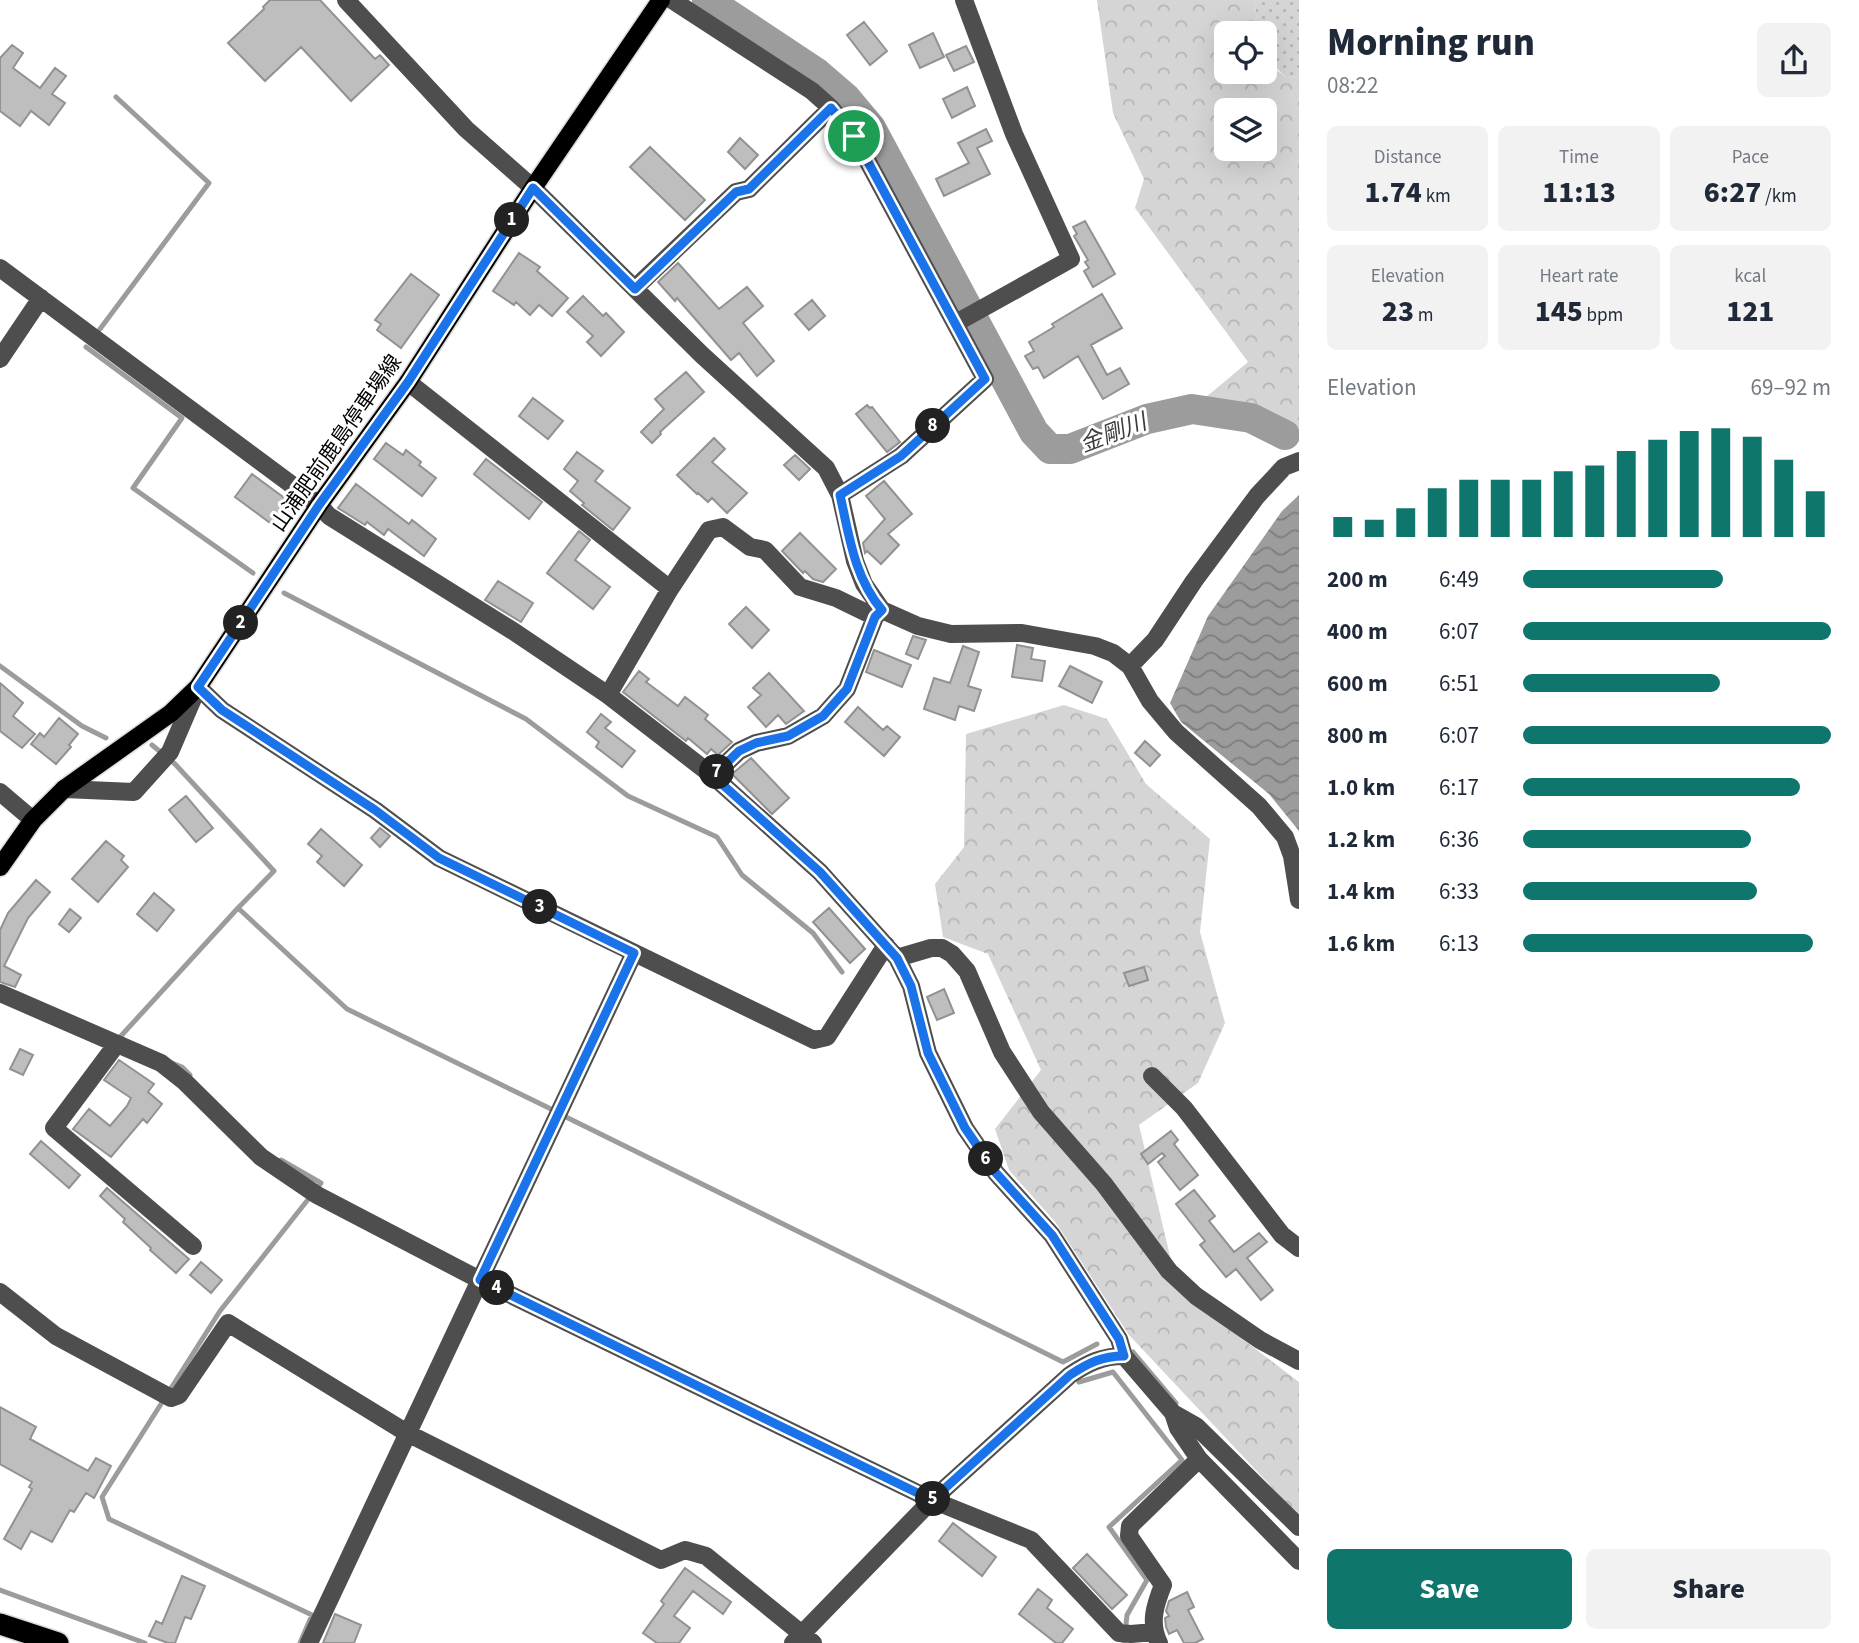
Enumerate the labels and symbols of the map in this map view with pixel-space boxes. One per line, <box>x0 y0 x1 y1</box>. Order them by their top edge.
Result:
pin <box>824 106 884 166</box>
pin: 1 <box>494 202 530 238</box>
street label: 山浦肥前鹿島停車場線 <box>263 348 409 538</box>
water label: 金剛川 <box>1075 404 1154 461</box>
pin: 8 <box>916 408 950 444</box>
pin: 2 <box>224 606 258 640</box>
pin: 7 <box>700 754 734 790</box>
pin: 3 <box>522 890 558 925</box>
pin: 6 <box>968 1142 1004 1176</box>
pin: 4 <box>480 1270 514 1306</box>
pin: 5 <box>916 1482 950 1516</box>

